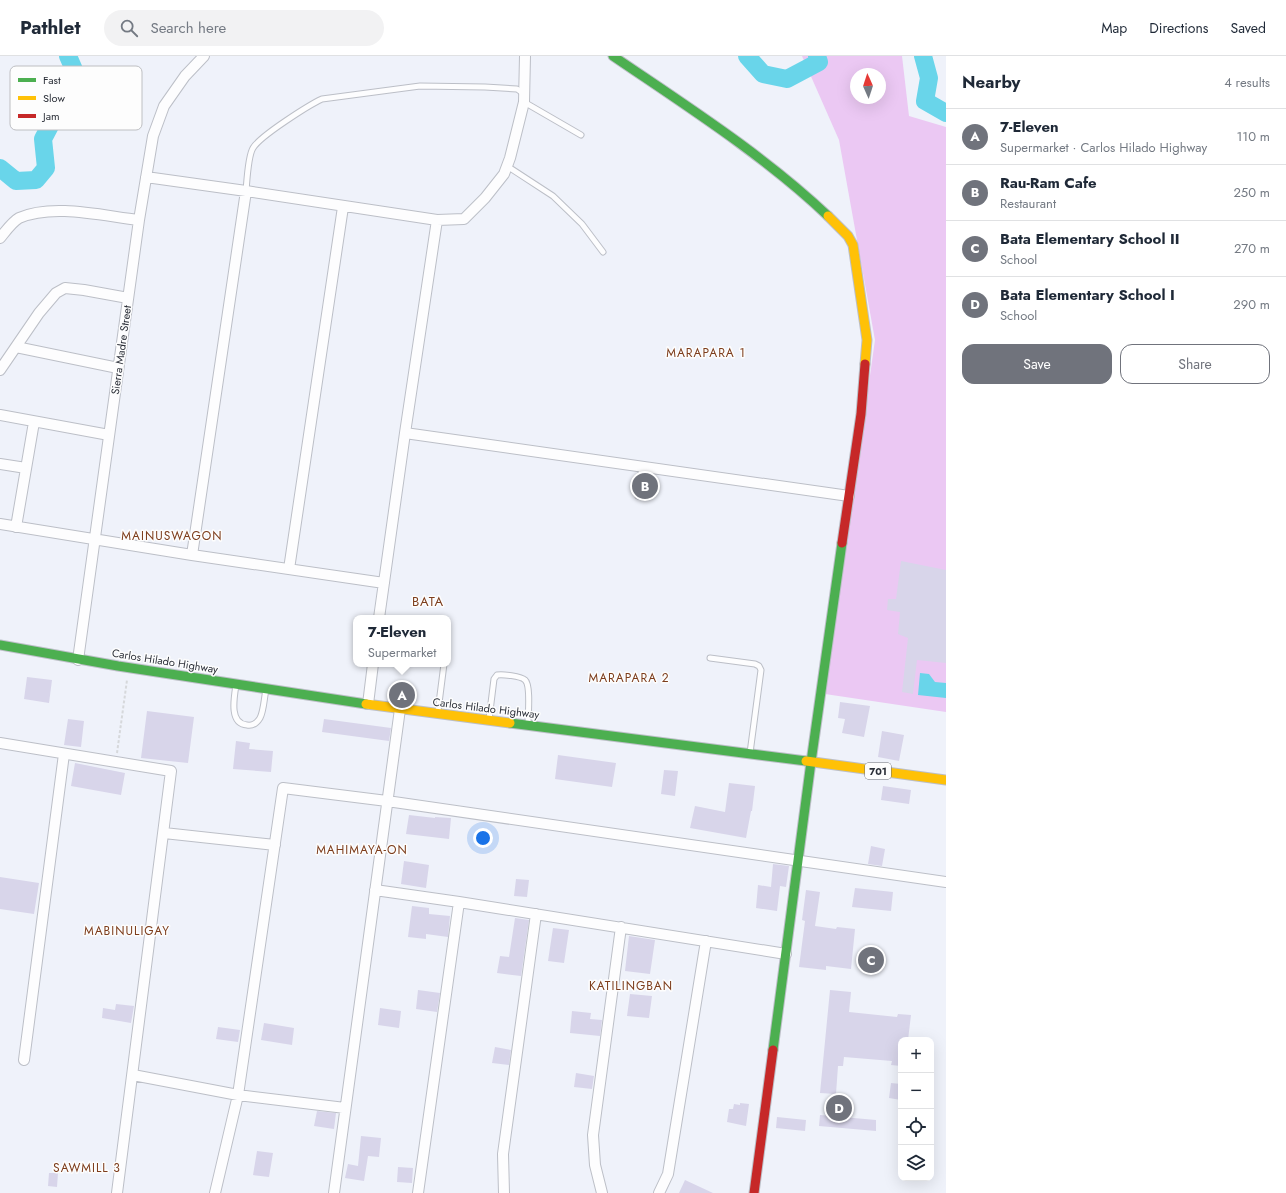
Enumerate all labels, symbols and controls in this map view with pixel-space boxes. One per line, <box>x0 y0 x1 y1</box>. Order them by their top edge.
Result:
search box <box>104 10 384 46</box>
text: Pathlet <box>20 14 80 41</box>
icon: search <box>118 17 140 39</box>
text: Search here <box>150 17 226 39</box>
text: Map <box>1101 18 1127 38</box>
text: Directions <box>1149 18 1209 38</box>
text: Saved <box>1231 18 1266 38</box>
legend <box>10 66 142 130</box>
north arrow <box>850 68 886 104</box>
text: Nearby <box>962 70 1020 94</box>
text: Fast <box>43 72 61 88</box>
text: 4 results <box>1224 73 1270 92</box>
text: Slow <box>43 90 65 106</box>
text: Jam <box>41 108 60 124</box>
text: 7-Eleven <box>1000 116 1059 138</box>
text: A <box>970 127 980 146</box>
text: 110 m <box>1236 127 1270 146</box>
text: Supermarket · Carlos Hilado Highway <box>1000 138 1207 157</box>
text: Rau-Ram Cafe <box>1000 172 1097 194</box>
text: B <box>971 183 979 202</box>
text: 250 m <box>1233 183 1270 202</box>
text: Restaurant <box>1000 194 1056 213</box>
text: Bata Elementary School II <box>1000 228 1180 250</box>
text: C <box>970 239 980 258</box>
text: 270 m <box>1234 239 1270 258</box>
text: School <box>1000 250 1037 269</box>
text: Bata Elementary School I <box>1000 284 1175 306</box>
text: D <box>970 295 980 314</box>
text: 290 m <box>1233 295 1270 314</box>
street label: Sierra Madre Street <box>107 304 135 396</box>
text: School <box>1000 306 1037 325</box>
district label: MARAPARA 1 <box>666 344 746 362</box>
button: Save <box>962 344 1112 384</box>
button: Share <box>1120 344 1270 384</box>
pin: B <box>632 471 658 501</box>
district label: MAINUSWAGON <box>121 527 223 545</box>
district label: BATA <box>412 592 444 611</box>
popup <box>353 615 451 667</box>
text: 7-Eleven <box>368 621 426 643</box>
text: Supermarket <box>368 643 436 662</box>
street label: Carlos Hilado Highway <box>111 645 219 677</box>
district label: MARAPARA 2 <box>588 669 670 687</box>
pin: A <box>389 680 415 710</box>
street label: Carlos Hilado Highway <box>432 694 540 722</box>
road number: 701 <box>865 763 891 779</box>
your location <box>473 828 493 848</box>
district label: MAHIMAYA-ON <box>316 841 408 859</box>
district label: MABINULIGAY <box>84 922 170 940</box>
pin: C <box>858 945 884 975</box>
district label: KATILINGBAN <box>589 977 673 995</box>
map controls <box>898 1037 934 1181</box>
button: + <box>898 1037 934 1073</box>
button: − <box>898 1073 934 1109</box>
pin: D <box>826 1093 852 1123</box>
button: locate <box>898 1109 934 1145</box>
button: layers <box>898 1145 934 1181</box>
district label: SAWMILL 3 <box>53 1159 121 1177</box>

